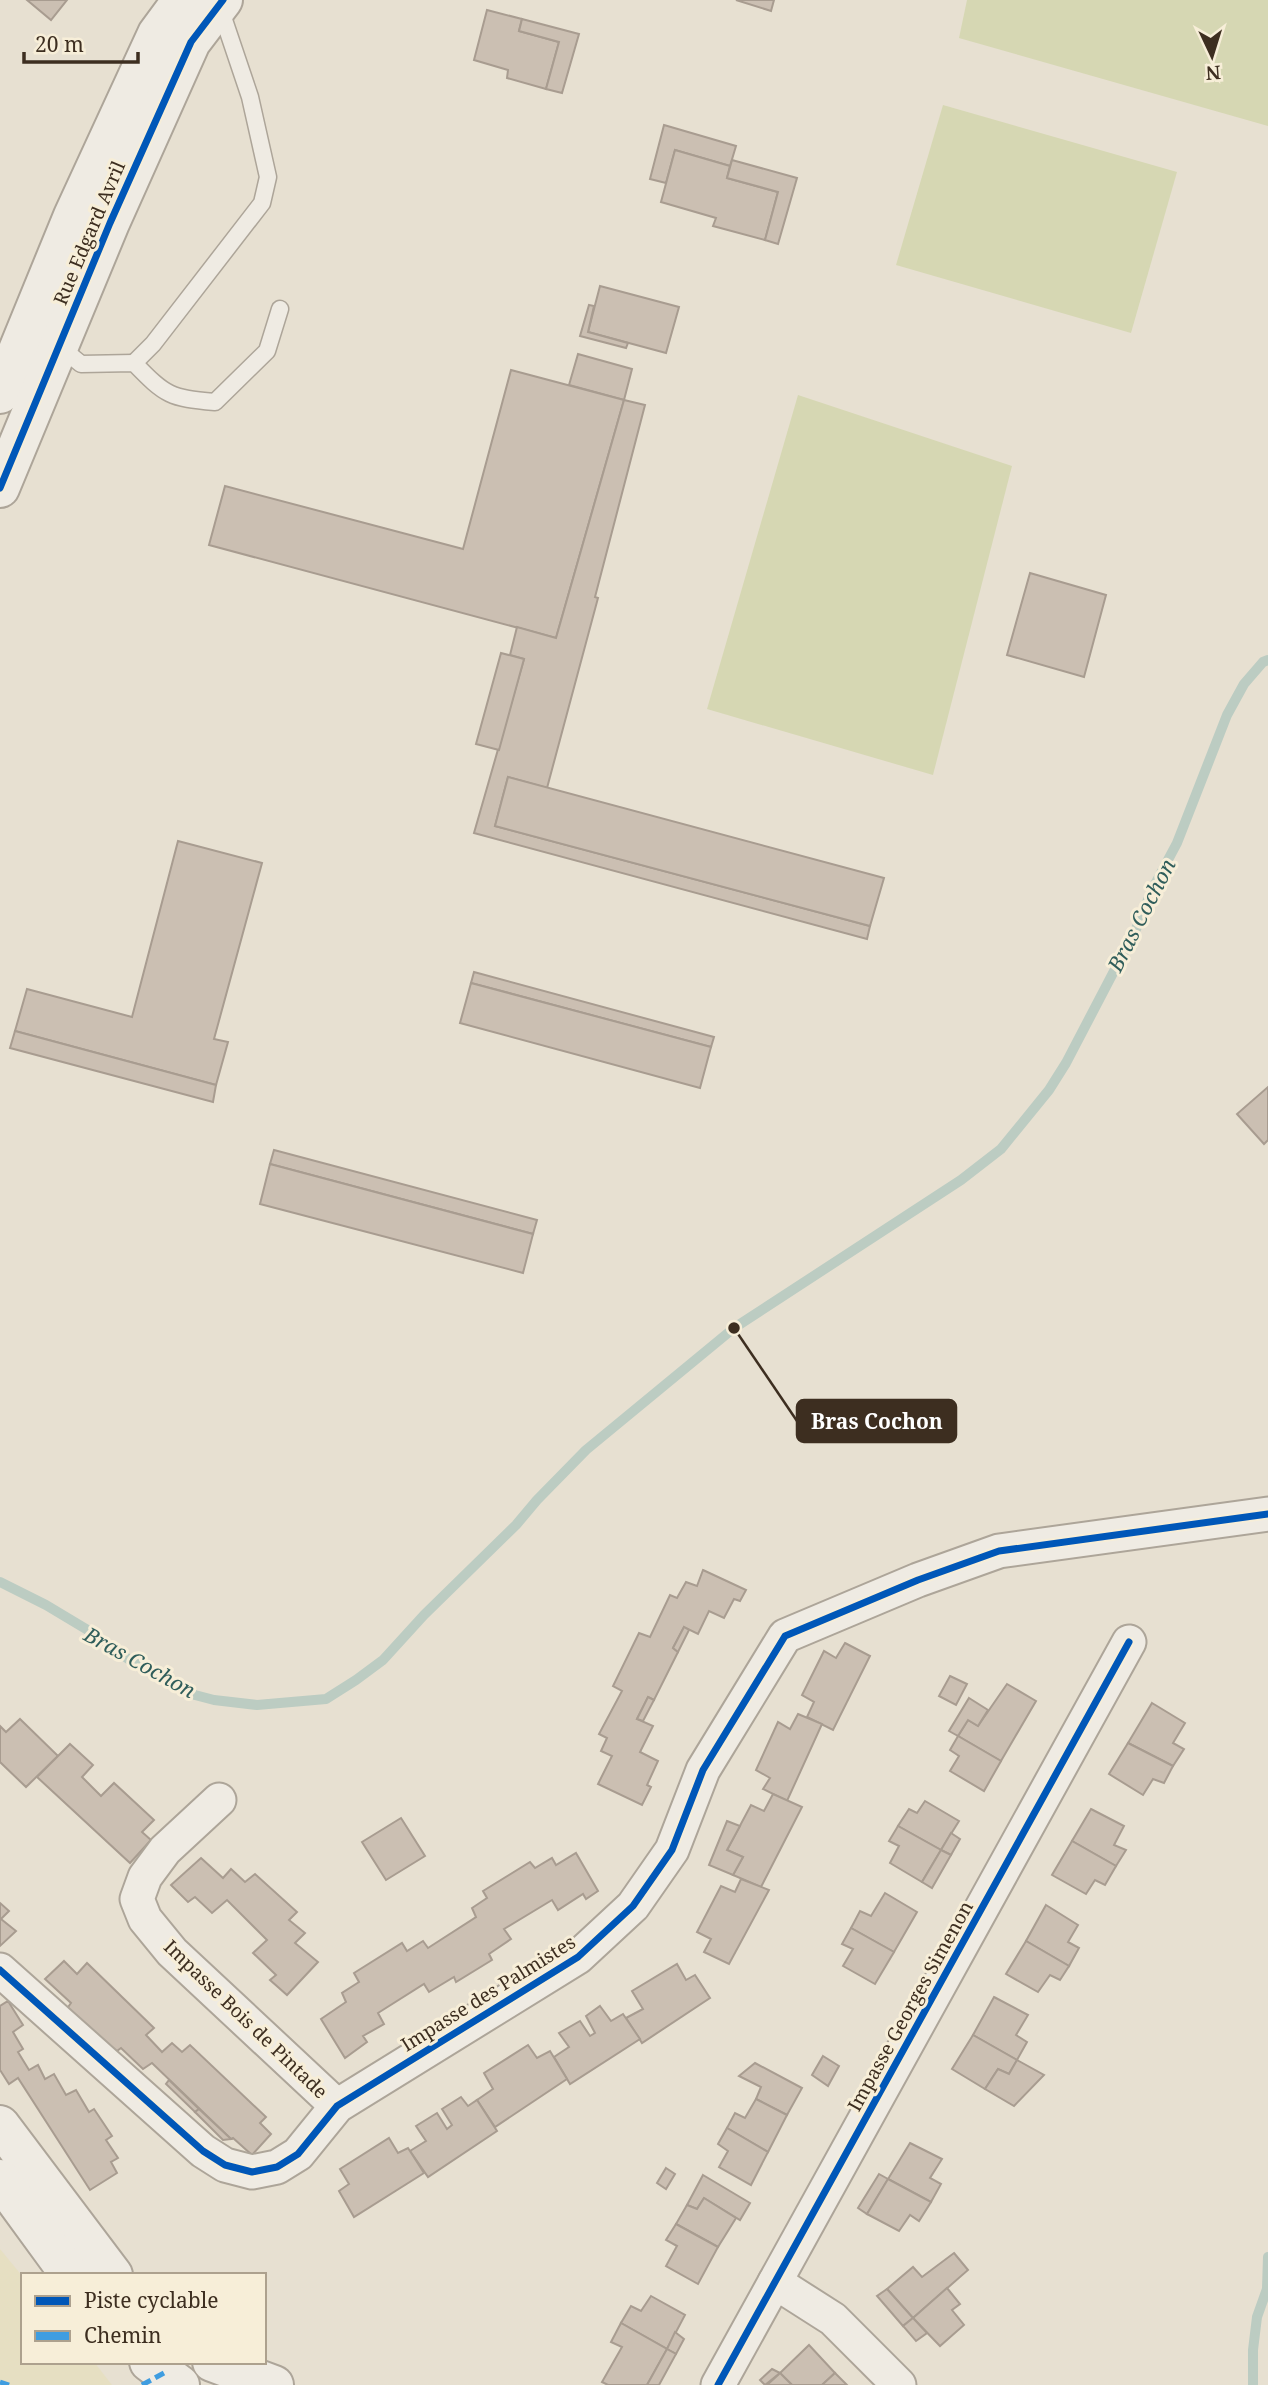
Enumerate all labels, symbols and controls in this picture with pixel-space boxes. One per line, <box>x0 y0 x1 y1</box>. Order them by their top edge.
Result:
scale bar <box>24 21 138 65</box>
north arrow <box>1177 21 1247 91</box>
text: 20 m <box>35 30 84 58</box>
text: N <box>1205 59 1222 86</box>
street label: Rue Edgard Avril <box>47 157 131 309</box>
water label: Bras Cochon <box>1100 853 1182 977</box>
callout: Bras Cochon <box>797 1400 956 1442</box>
text: Bras Cochon <box>811 1407 943 1435</box>
water label: Bras Cochon <box>78 1619 201 1704</box>
street label: Impasse Georges Simenon <box>841 1896 979 2116</box>
street label: Impasse des Palmistes <box>396 1929 580 2057</box>
street label: Impasse Bois de Pintade <box>158 1934 334 2104</box>
legend <box>21 2273 266 2364</box>
text: Piste cyclable <box>84 2286 218 2314</box>
text: Chemin <box>84 2321 162 2349</box>

